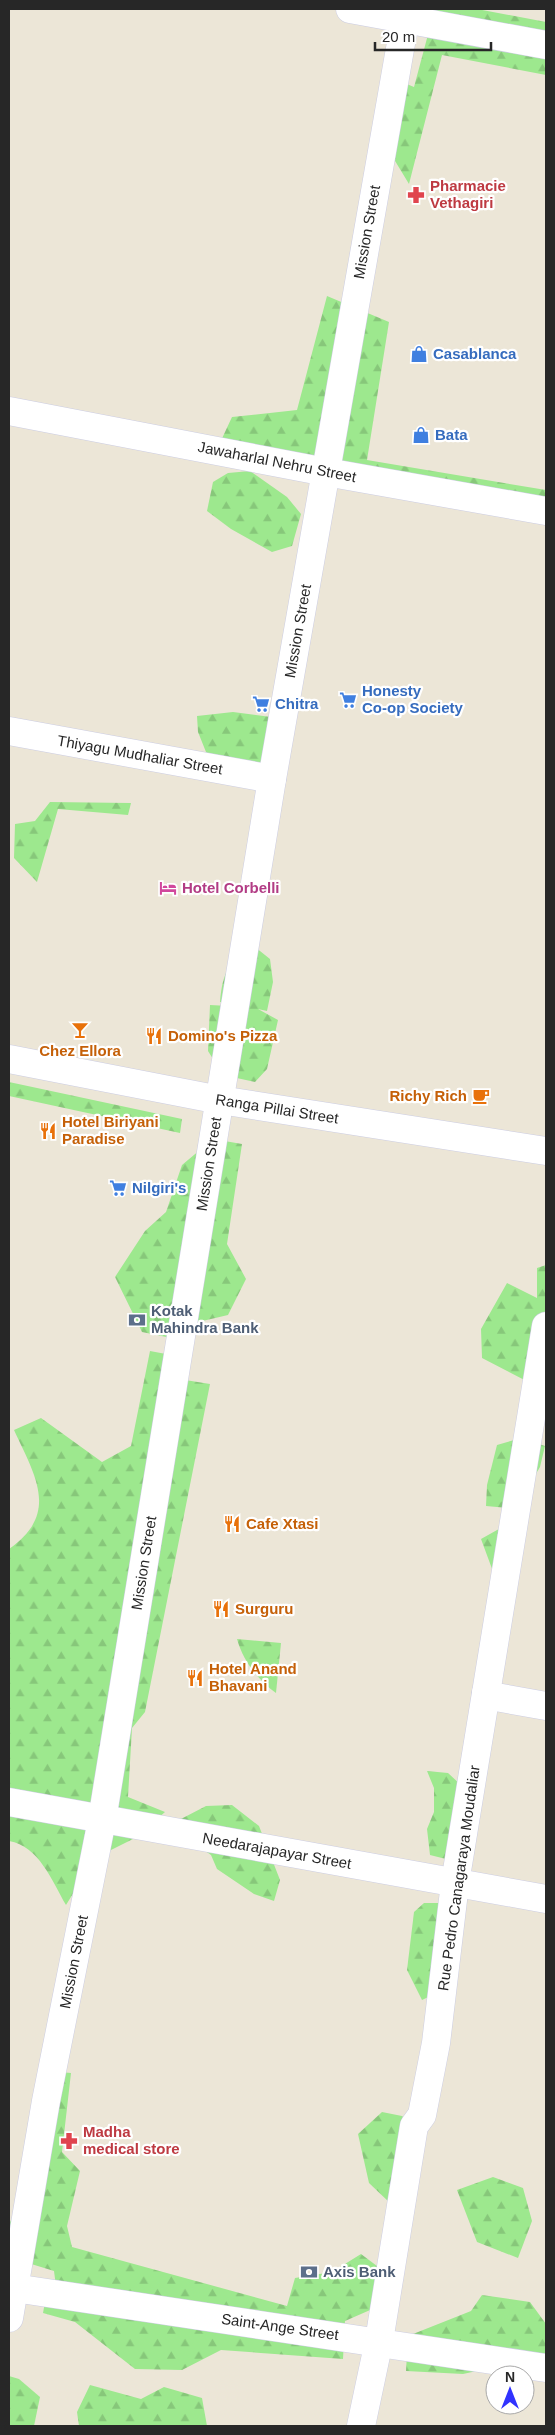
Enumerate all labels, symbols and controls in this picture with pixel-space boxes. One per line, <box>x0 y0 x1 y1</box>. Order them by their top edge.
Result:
scale bar <box>375 20 491 52</box>
text: 20 m <box>382 28 415 45</box>
place label: Pharmacie Vethagiri <box>430 177 506 211</box>
street label: Mission Street <box>350 183 383 280</box>
pharmacy icon: Pharmacie Vethagiri <box>406 185 426 205</box>
shop icon: Casablanca <box>409 344 429 364</box>
place label: Casablanca <box>433 345 517 362</box>
shop icon: Bata <box>411 425 431 445</box>
place label: Bata <box>435 426 468 443</box>
street label: Jawaharlal Nehru Street <box>196 438 359 485</box>
street label: Mission Street <box>281 582 314 679</box>
place label: Honesty Co-op Society <box>362 682 463 716</box>
supermarket icon: Honesty Co-op Society <box>338 690 358 710</box>
supermarket icon: Chitra <box>251 694 271 714</box>
place label: Chitra <box>275 695 319 712</box>
street label: Thiyagu Mudhaliar Street <box>56 732 225 778</box>
hotel icon: Hotel Corbelli <box>158 878 178 898</box>
place label: Hotel Corbelli <box>182 879 280 896</box>
bar icon: Chez Ellora <box>70 1020 90 1040</box>
restaurant icon: Domino's Pizza <box>144 1026 164 1046</box>
place label: Domino's Pizza <box>168 1027 278 1044</box>
place label: Chez Ellora <box>39 1042 122 1059</box>
cafe icon: Richy Rich <box>471 1086 491 1106</box>
place label: Richy Rich <box>389 1087 467 1104</box>
street label: Ranga Pillai Street <box>214 1090 341 1127</box>
place label: Hotel Biriyani Paradise <box>62 1113 159 1147</box>
street label: Mission Street <box>193 1115 224 1212</box>
restaurant icon: Hotel Biriyani Paradise <box>38 1121 58 1141</box>
supermarket icon: Nilgiri's <box>108 1178 128 1198</box>
place label: Nilgiri's <box>132 1179 186 1196</box>
place label: Kotak Mahindra Bank <box>151 1302 259 1336</box>
bank icon: Kotak Mahindra Bank <box>127 1310 147 1330</box>
street label: Mission Street <box>128 1514 159 1611</box>
restaurant icon: Cafe Xtasi <box>222 1514 242 1534</box>
place label: Cafe Xtasi <box>246 1515 319 1532</box>
restaurant icon: Surguru <box>211 1599 231 1619</box>
place label: Surguru <box>235 1600 293 1617</box>
place label: Hotel Anand Bhavani <box>209 1660 297 1694</box>
restaurant icon: Hotel Anand Bhavani <box>185 1668 205 1688</box>
street label: Rue Pedro Canagaraya Moudaliar <box>434 1764 483 1992</box>
street label: Needarajapayar Street <box>201 1829 354 1872</box>
street label: Mission Street <box>56 1913 91 2010</box>
place label: Madha medical store <box>83 2123 180 2157</box>
pharmacy icon: Madha medical store <box>59 2131 79 2151</box>
bank icon: Axis Bank <box>299 2262 319 2282</box>
place label: Axis Bank <box>323 2263 396 2280</box>
street label: Saint-Ange Street <box>220 2310 341 2343</box>
north arrow <box>485 2365 535 2415</box>
text: N <box>505 2369 515 2385</box>

